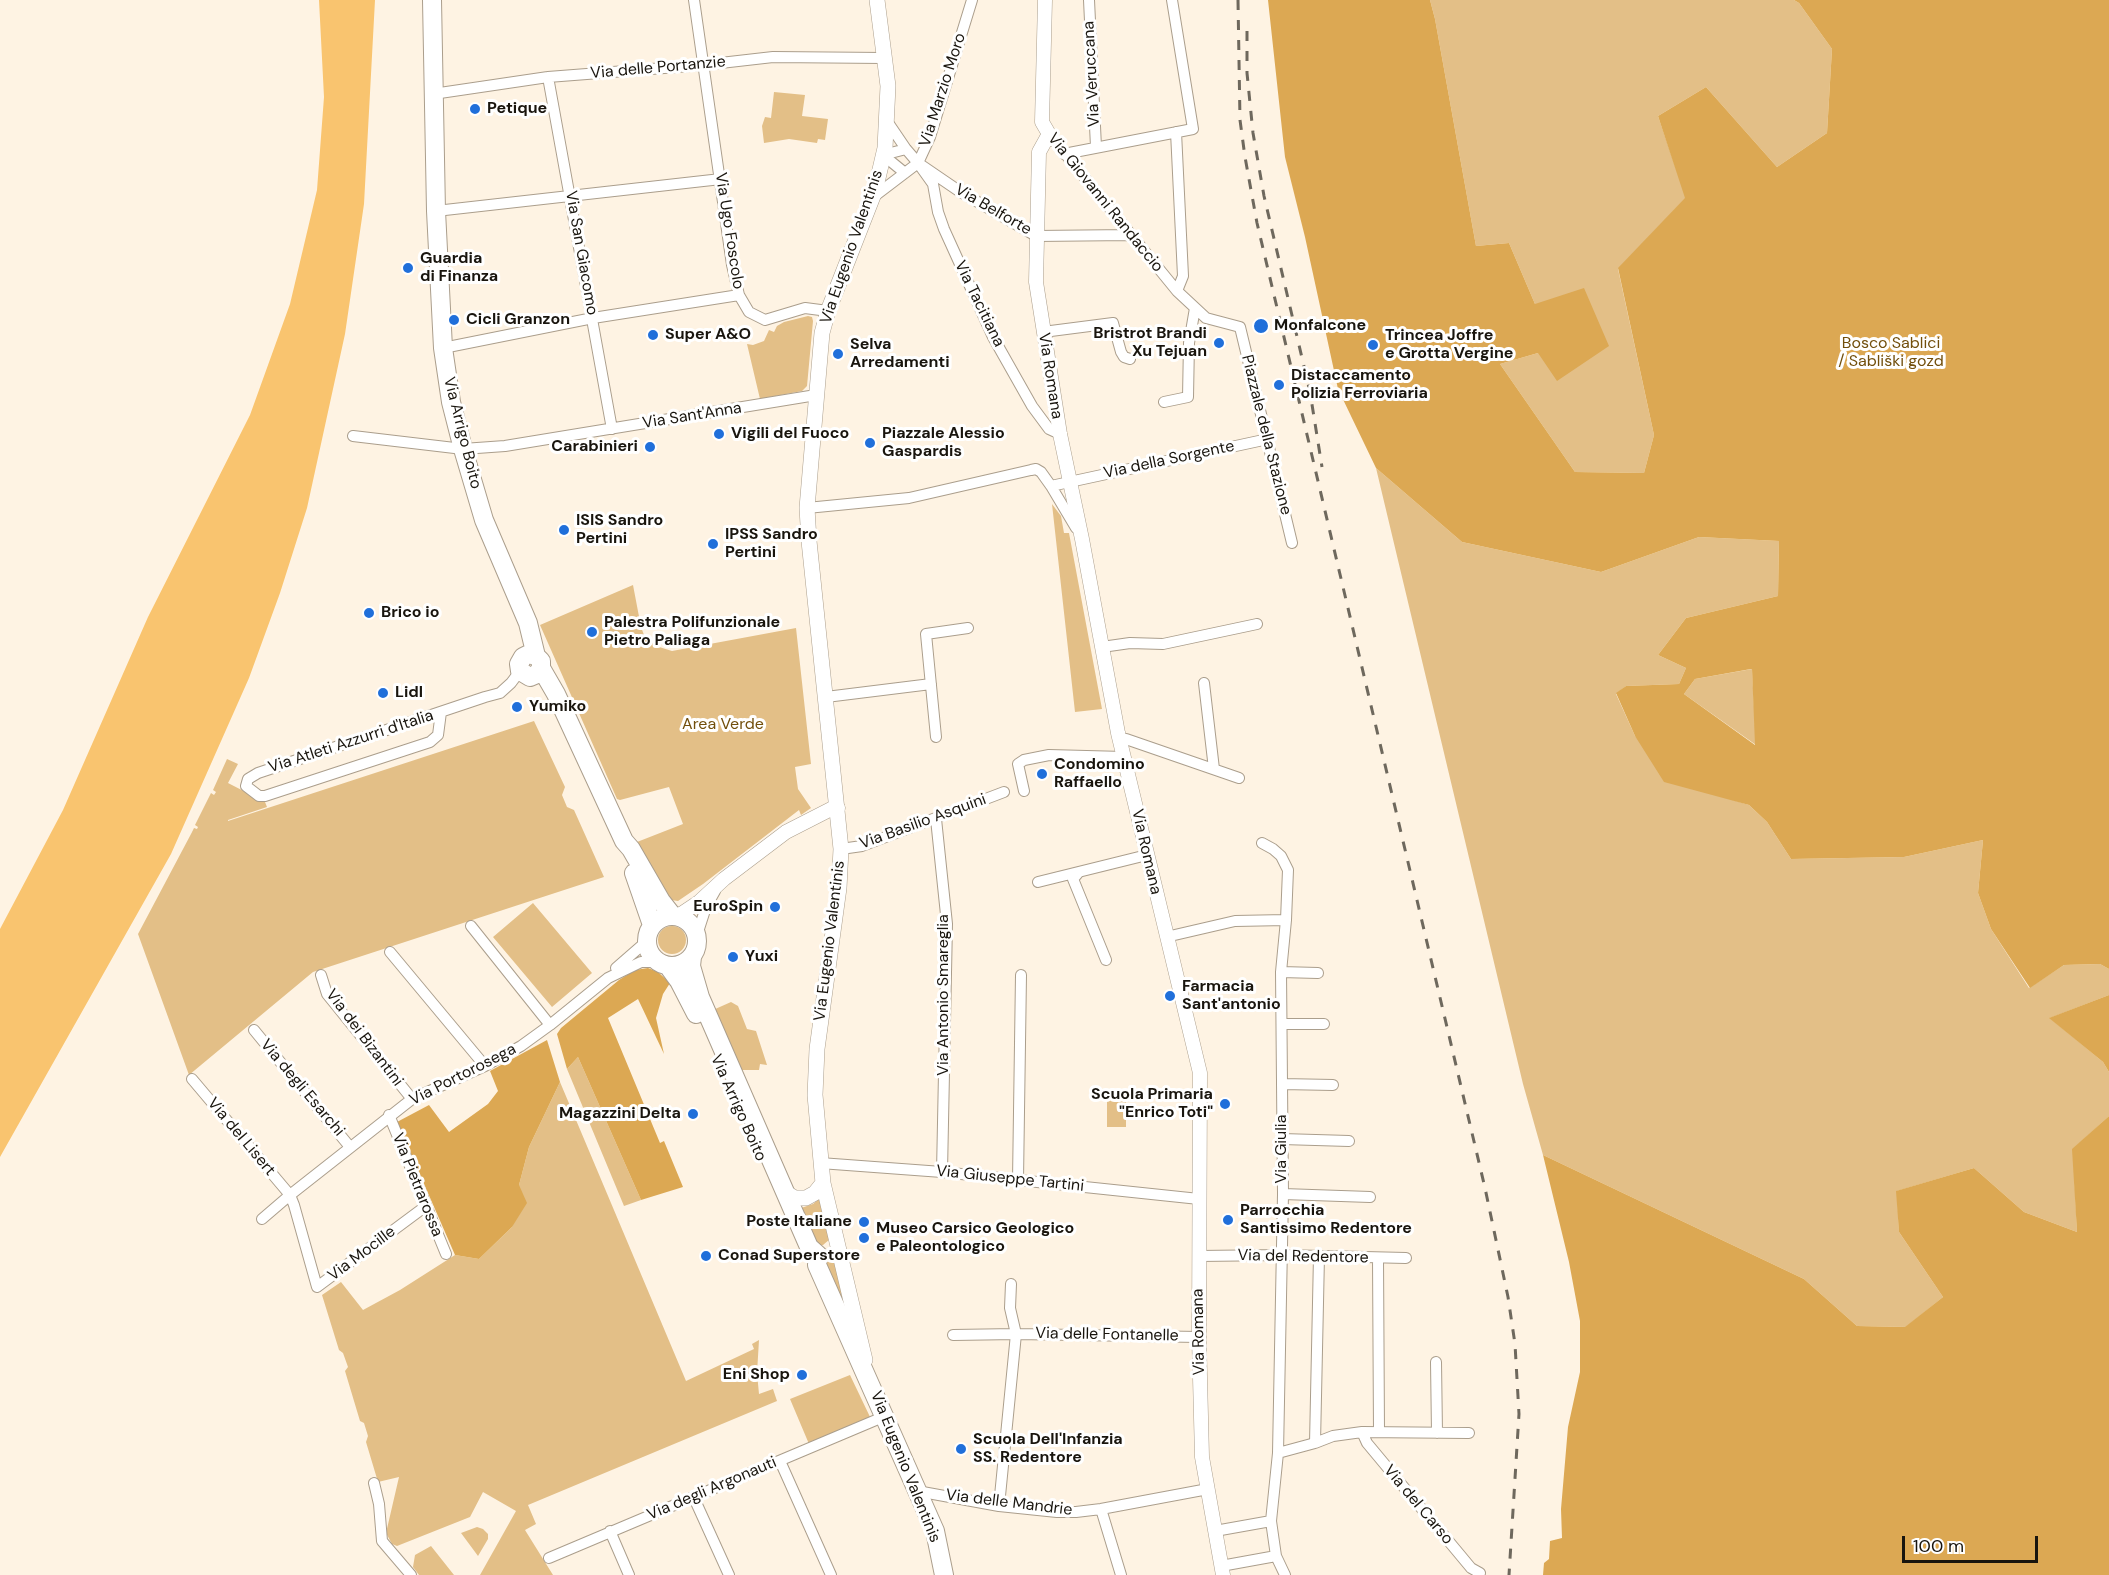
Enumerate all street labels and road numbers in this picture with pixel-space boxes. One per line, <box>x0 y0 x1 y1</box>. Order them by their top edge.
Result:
street label: Via Veruccana <box>1080 20 1104 128</box>
street label: Via Marzio Moro <box>916 31 970 149</box>
street label: Via delle Portanzie <box>590 53 726 83</box>
street label: Via Giovanni Randaccio <box>1043 130 1167 276</box>
street label: Via Eugenio Valentinis <box>817 167 887 327</box>
street label: Via Ugo Foscolo <box>710 171 748 291</box>
street label: Via Belforte <box>951 180 1035 240</box>
street label: Via San Giacomo <box>561 189 601 317</box>
street label: Via Tacitiana <box>950 258 1008 350</box>
street label: Via Romana <box>1034 332 1066 420</box>
street label: Piazzale della Stazione <box>1237 353 1295 517</box>
street label: Via Arrigo Boito <box>439 375 485 491</box>
street label: Via Sant'Anna <box>641 399 743 433</box>
street label: Via della Sorgente <box>1102 437 1236 483</box>
street label: Via Atleti Azzurri d'Italia <box>266 706 436 778</box>
street label: Via Basilio Asquini <box>857 790 989 854</box>
street label: Via Romana <box>1127 808 1165 896</box>
street label: Via Eugenio Valentinis <box>811 860 849 1022</box>
street label: Via Antonio Smareglia <box>934 914 954 1076</box>
street label: Via dei Bizantini <box>321 986 407 1090</box>
street label: Via degli Esarchi <box>256 1036 348 1140</box>
street label: Via Portorosega <box>406 1040 520 1110</box>
street label: Via Arrigo Boito <box>706 1052 770 1164</box>
street label: Via del Lisert <box>203 1094 279 1180</box>
street label: Via Giulia <box>1272 1115 1292 1183</box>
street label: Via Pietrarossa <box>387 1130 447 1240</box>
street label: Via Giuseppe Tartini <box>935 1162 1085 1196</box>
street label: Via Mocille <box>324 1222 400 1286</box>
street label: Via del Redentore <box>1237 1246 1369 1268</box>
street label: Via Romana <box>1189 1288 1209 1376</box>
street label: Via delle Fontanelle <box>1035 1324 1179 1346</box>
street label: Via Eugenio Valentinis <box>866 1388 944 1546</box>
street label: Via degli Argonauti <box>644 1453 780 1525</box>
street label: Via del Carso <box>1379 1461 1457 1549</box>
street label: Via delle Mandrie <box>945 1486 1073 1520</box>

